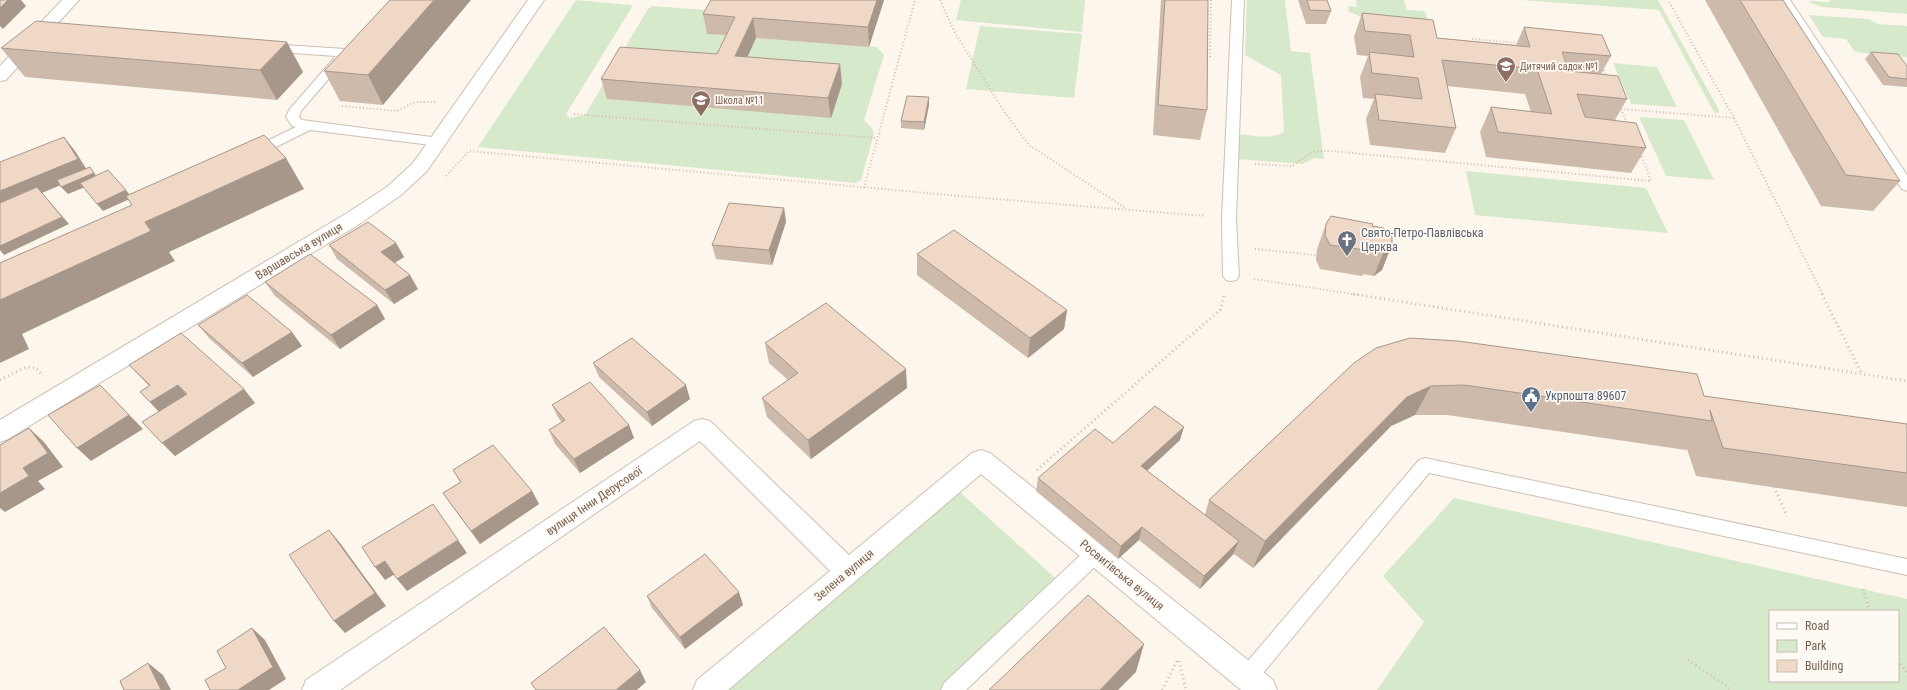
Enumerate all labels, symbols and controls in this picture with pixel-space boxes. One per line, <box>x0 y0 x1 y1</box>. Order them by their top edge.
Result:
school or university icon: Дитячий садок №1 <box>1495 55 1517 83</box>
place label: Дитячий садок №1 <box>1520 61 1599 72</box>
school or university icon: Школа №11 <box>690 89 712 117</box>
place label: Школа №11 <box>715 95 764 106</box>
street label: Варшавська вулиця <box>253 219 345 283</box>
place label: Свято-Петро-Павлівська Церква <box>1361 226 1484 254</box>
church icon: Свято-Петро-Павлівська Церква <box>1336 229 1358 257</box>
public building icon: Укрпошта 89607 <box>1520 385 1542 413</box>
place label: Укрпошта 89607 <box>1545 389 1626 403</box>
street label: вулиця Інни Дерусової <box>543 463 646 538</box>
street label: Росвигівська вулиця <box>1077 537 1167 613</box>
street label: Зелена вулиця <box>811 546 877 604</box>
legend <box>1769 610 1899 682</box>
text: Road <box>1805 619 1829 633</box>
text: Park <box>1805 639 1827 653</box>
text: Building <box>1805 659 1843 673</box>

